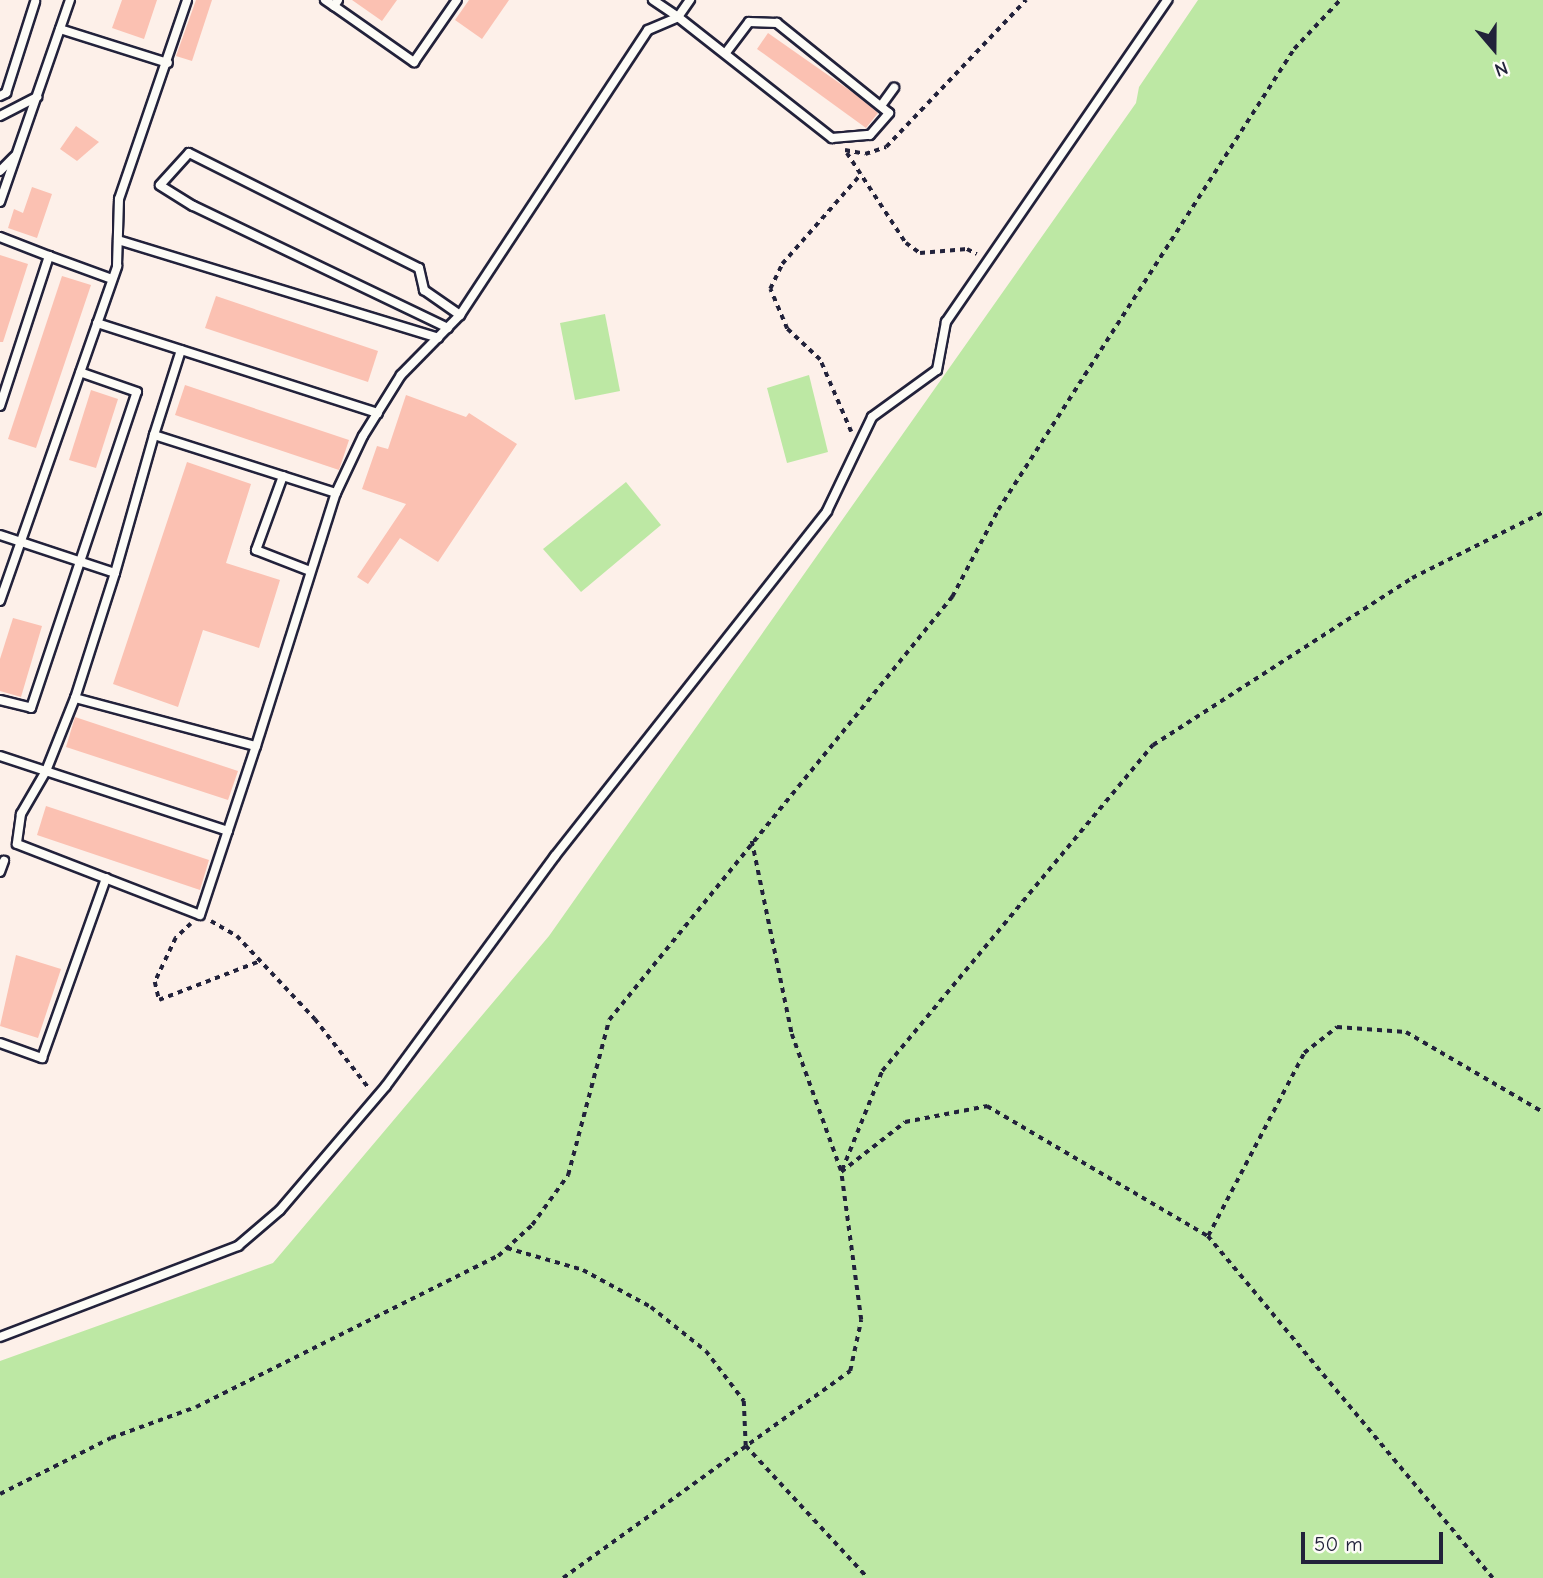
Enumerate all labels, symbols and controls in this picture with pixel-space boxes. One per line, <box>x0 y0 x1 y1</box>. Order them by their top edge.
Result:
north arrow <box>1459 14 1529 84</box>
text: N <box>1492 56 1511 81</box>
scale bar <box>1305 1518 1447 1562</box>
text: 50 m <box>1314 1532 1363 1556</box>

